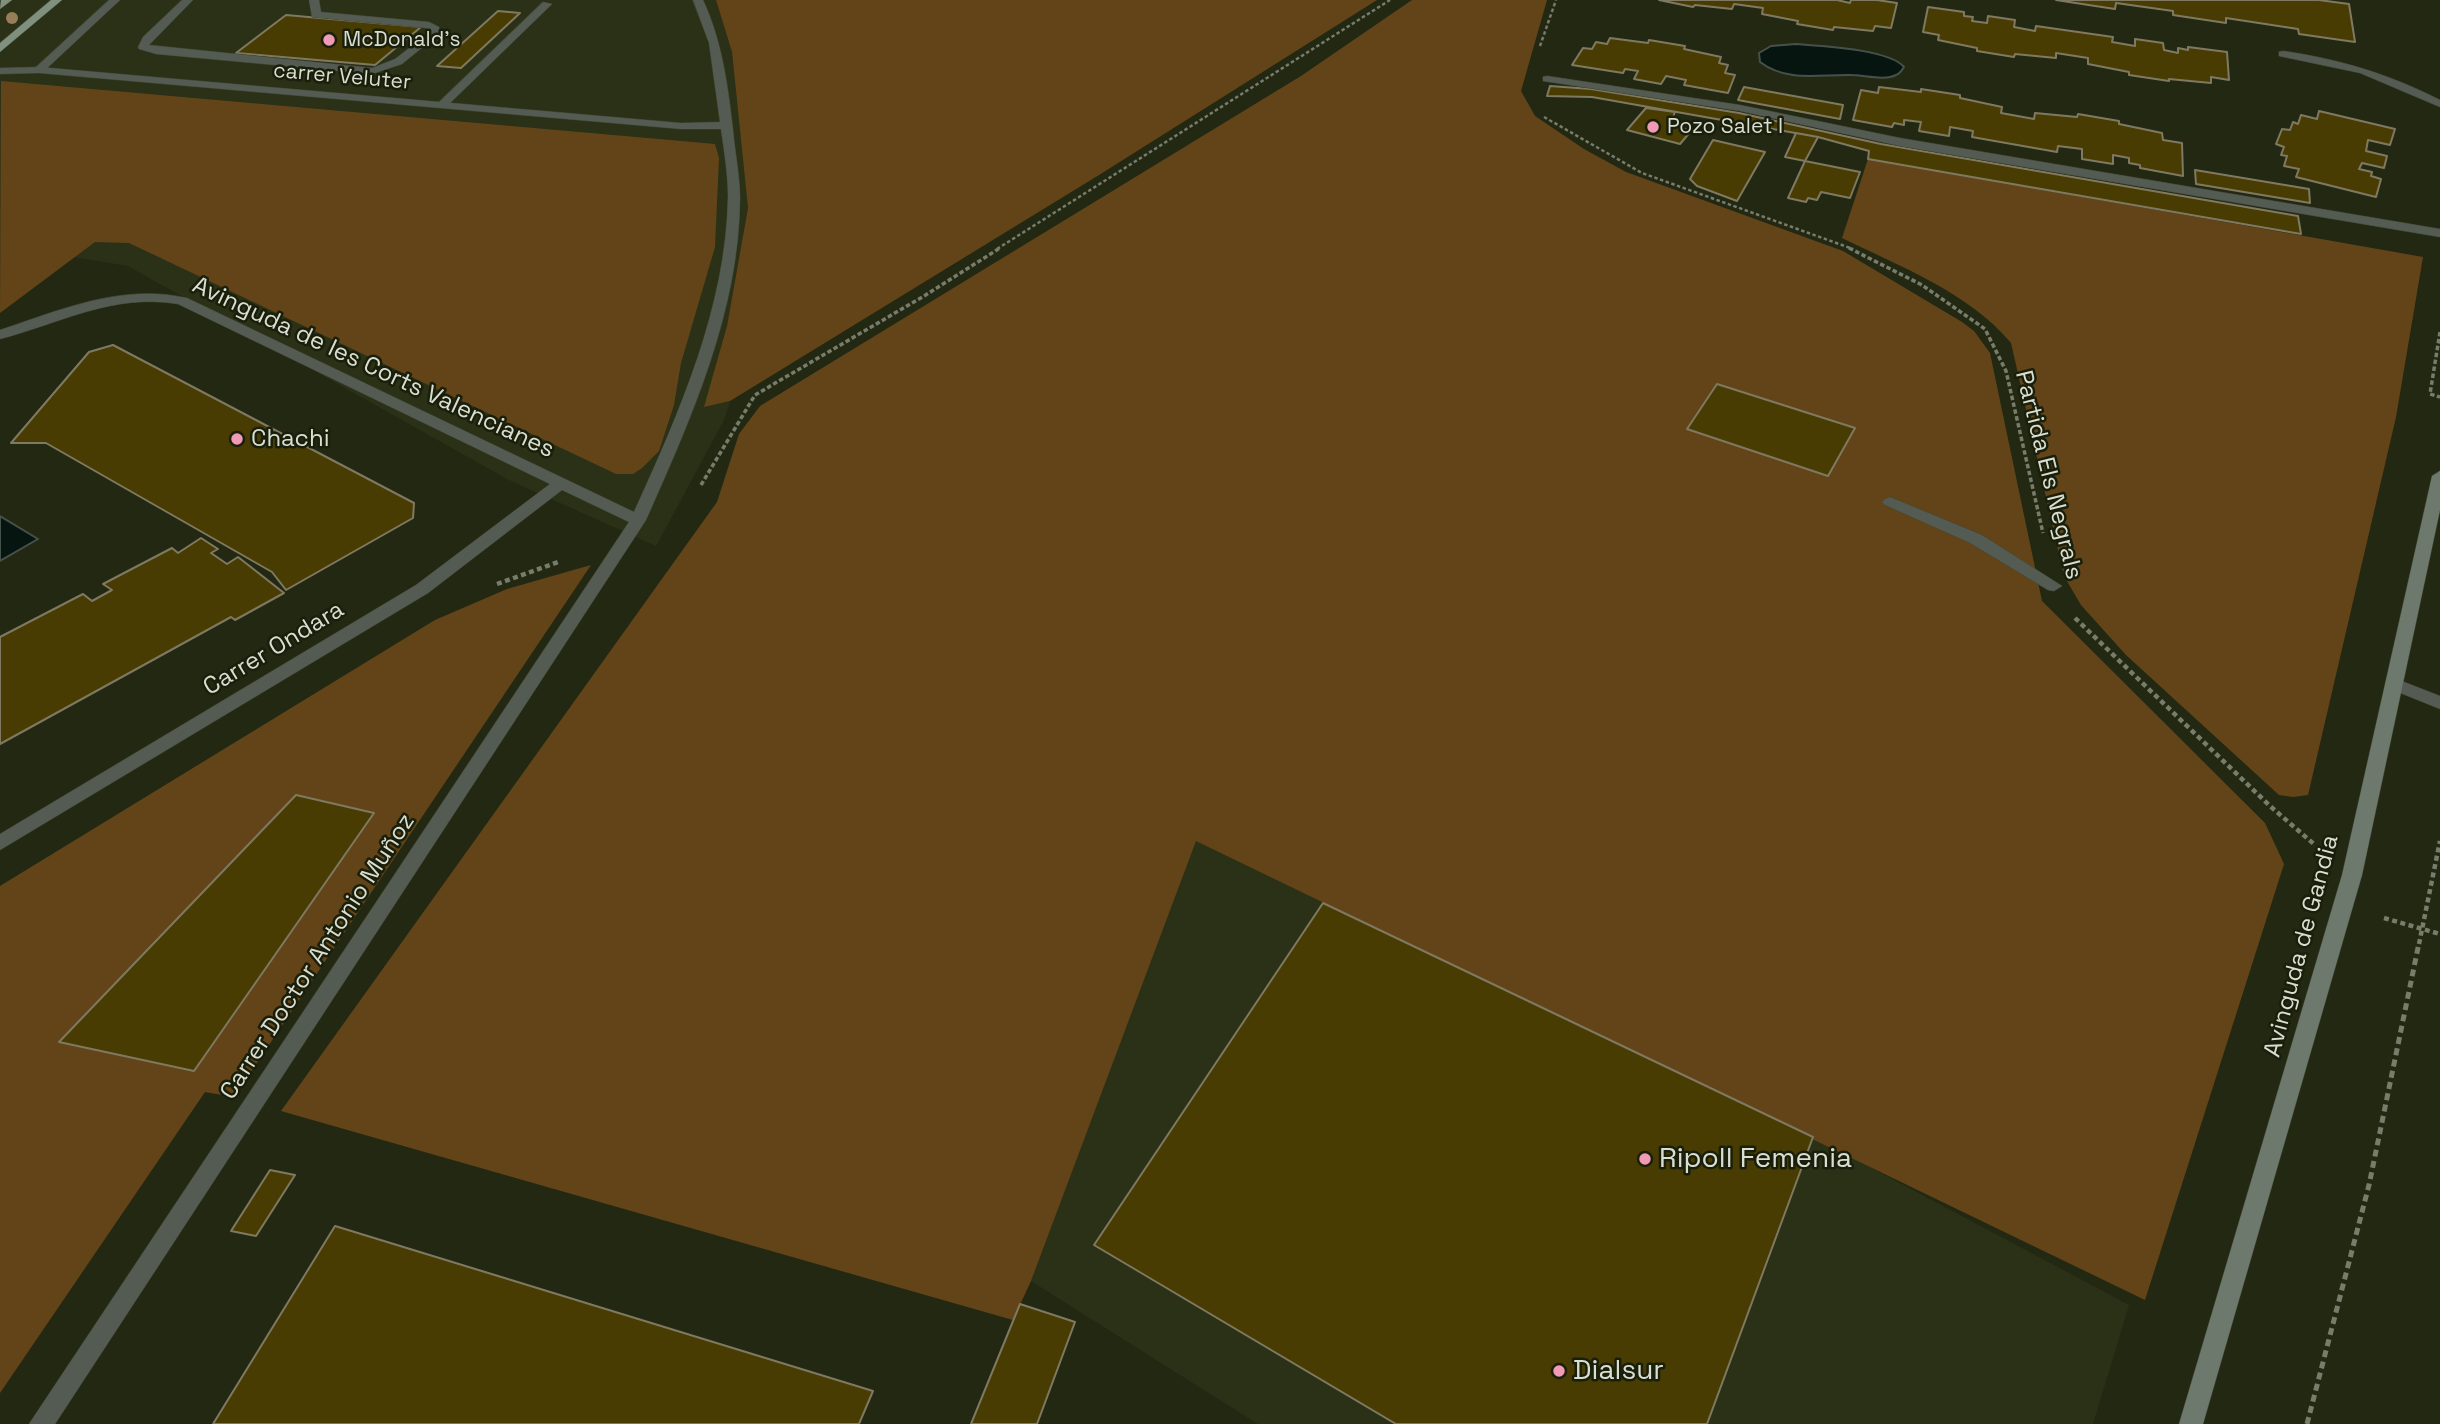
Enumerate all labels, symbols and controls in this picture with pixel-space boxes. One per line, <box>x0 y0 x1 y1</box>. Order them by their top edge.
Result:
place label: McDonald's <box>343 27 461 53</box>
marker: McDonald's <box>321 32 337 48</box>
street label: carrer Veluter <box>272 58 412 96</box>
place label: Pozo Salet I <box>1667 114 1783 140</box>
marker: Pozo Salet I <box>1645 119 1661 135</box>
street label: Avinguda de les Corts Valencianes <box>188 271 558 465</box>
street label: Partida Els Negrals <box>2008 368 2088 582</box>
place label: Chachi <box>251 425 330 453</box>
marker: Chachi <box>229 431 245 447</box>
street label: Carrer Ondara <box>199 596 349 702</box>
street label: Carrer Doctor Antonio Muñoz <box>215 809 421 1105</box>
street label: Avinguda de Gandia <box>2258 832 2346 1060</box>
place label: Ripoll Femenia <box>1659 1142 1852 1176</box>
marker: Ripoll Femenia <box>1637 1151 1653 1167</box>
place label: Dialsur <box>1573 1354 1664 1388</box>
marker: Dialsur <box>1551 1363 1567 1379</box>

